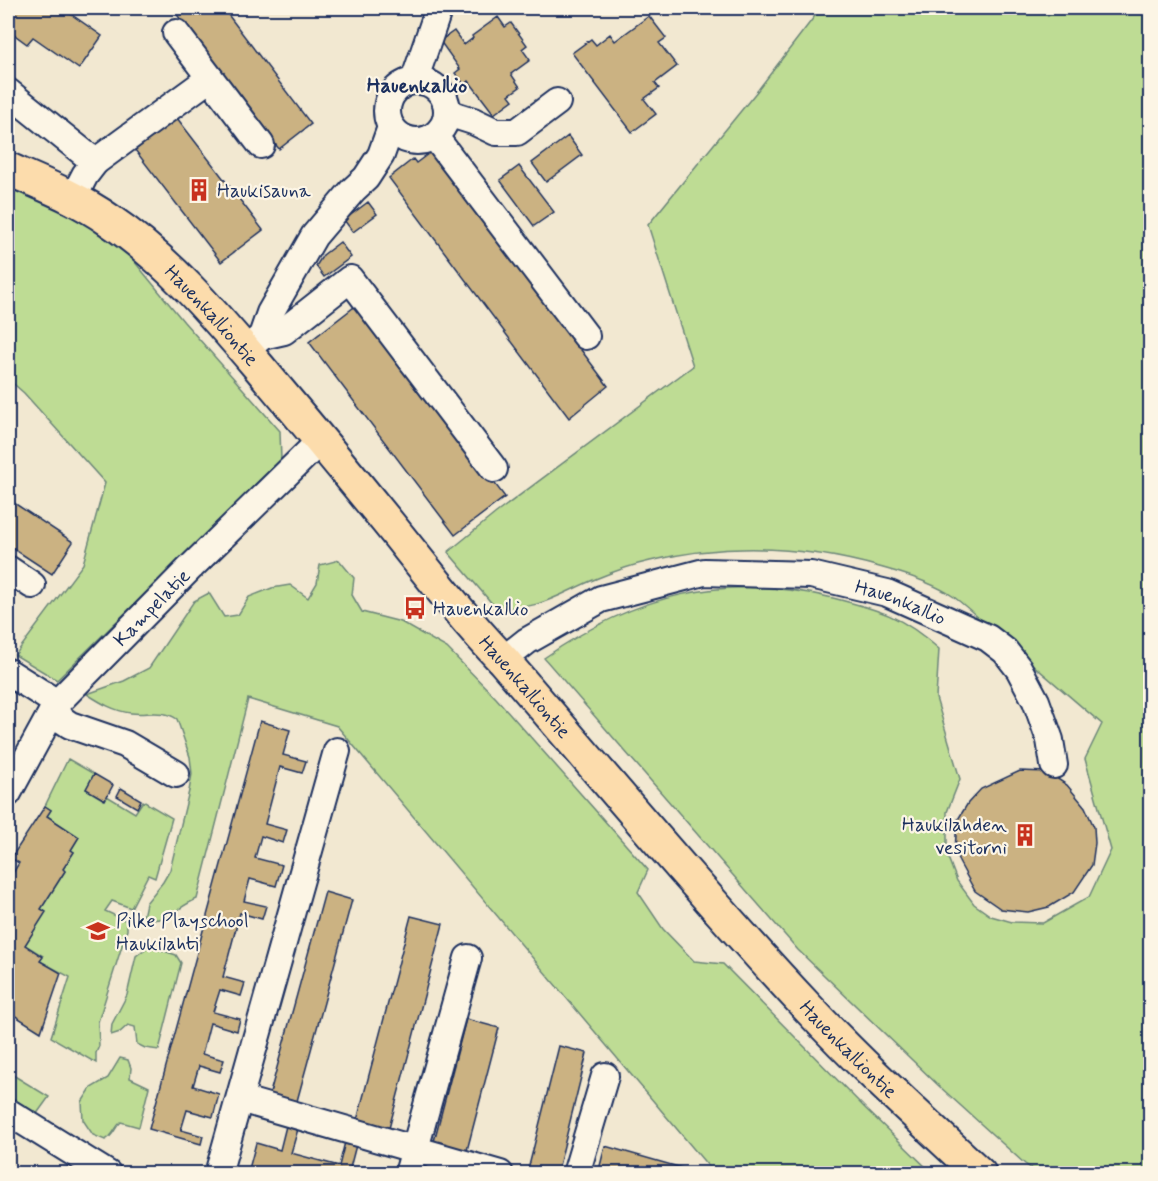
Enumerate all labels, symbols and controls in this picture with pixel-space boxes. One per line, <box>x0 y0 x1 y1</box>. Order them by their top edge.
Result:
district label: Hauenkallio <box>367 72 467 100</box>
building icon: Haukisauna <box>186 177 212 203</box>
place label: Haukisauna <box>217 178 312 205</box>
street label: Hauenkalliontie <box>158 259 264 373</box>
street label: Kampelatie <box>108 563 197 653</box>
street label: Hauenkallio <box>852 574 950 633</box>
bus stop icon: Hauenkallio <box>402 595 428 621</box>
place label: Hauenkallio <box>433 596 529 623</box>
street label: Hauenkalliontie <box>472 630 577 745</box>
place label: Haukilahden vesitorni <box>902 812 1007 862</box>
building icon: Haukilahden vesitorni <box>1012 822 1038 848</box>
place label: Pilke Playschool Haukilahti <box>116 908 249 958</box>
school or university icon: Pilke Playschool Haukilahti <box>85 918 111 944</box>
street label: Hauenkalliontie <box>793 995 903 1105</box>

